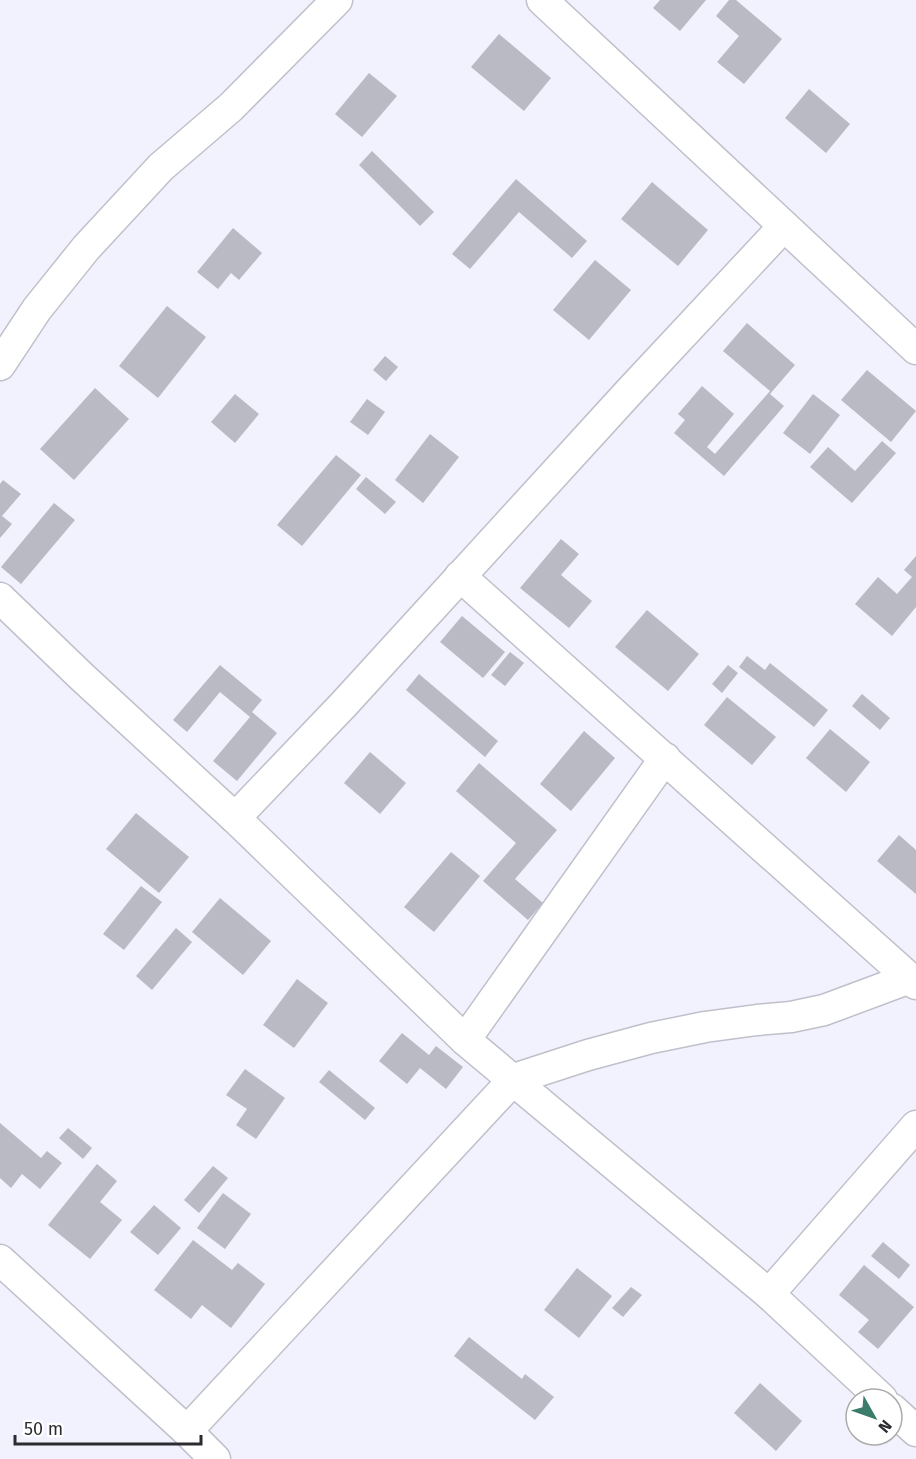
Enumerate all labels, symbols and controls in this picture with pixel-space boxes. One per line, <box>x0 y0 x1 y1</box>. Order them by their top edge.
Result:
north arrow <box>844 1387 904 1447</box>
scale bar <box>15 1408 201 1446</box>
text: N <box>874 1416 896 1436</box>
text: 50 m <box>24 1418 63 1440</box>

